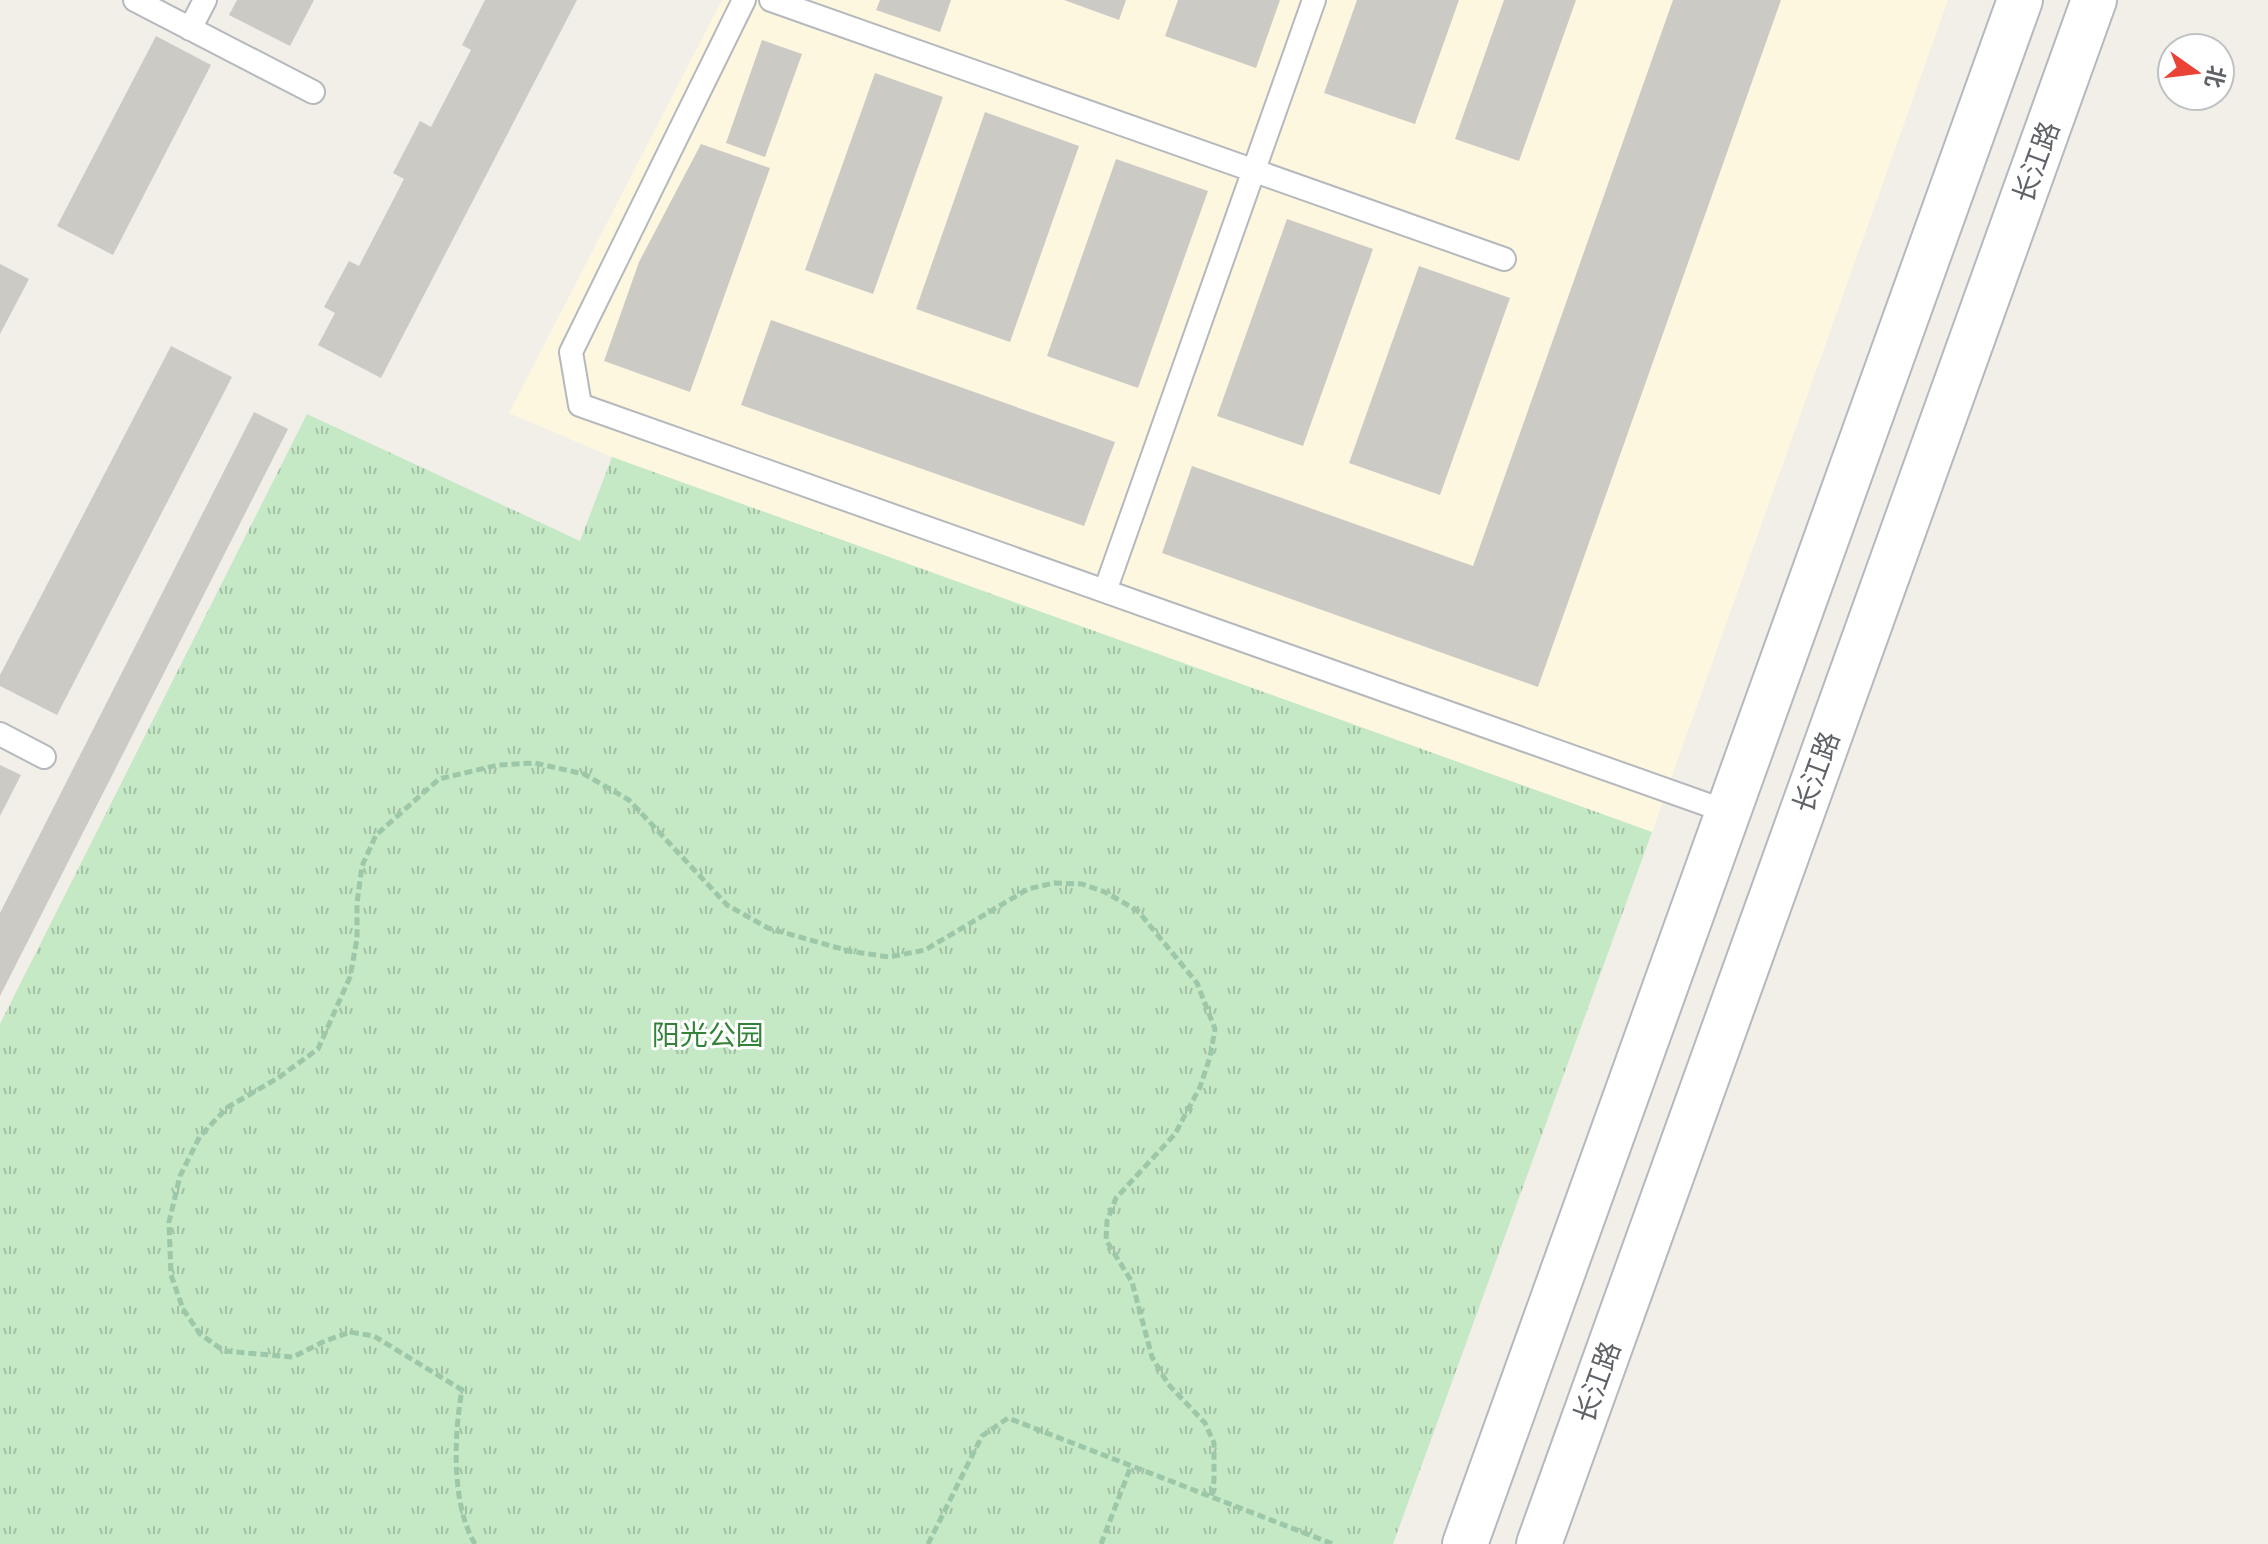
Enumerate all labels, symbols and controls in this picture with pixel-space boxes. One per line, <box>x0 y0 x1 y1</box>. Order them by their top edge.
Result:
north arrow <box>2156 32 2236 112</box>
text: 北 <box>2200 63 2232 91</box>
street label: 长江路 <box>2005 116 2065 207</box>
street label: 长江路 <box>1785 726 1845 817</box>
park label: 阳光公园 <box>652 1017 764 1051</box>
street label: 长江路 <box>1566 1336 1626 1427</box>

